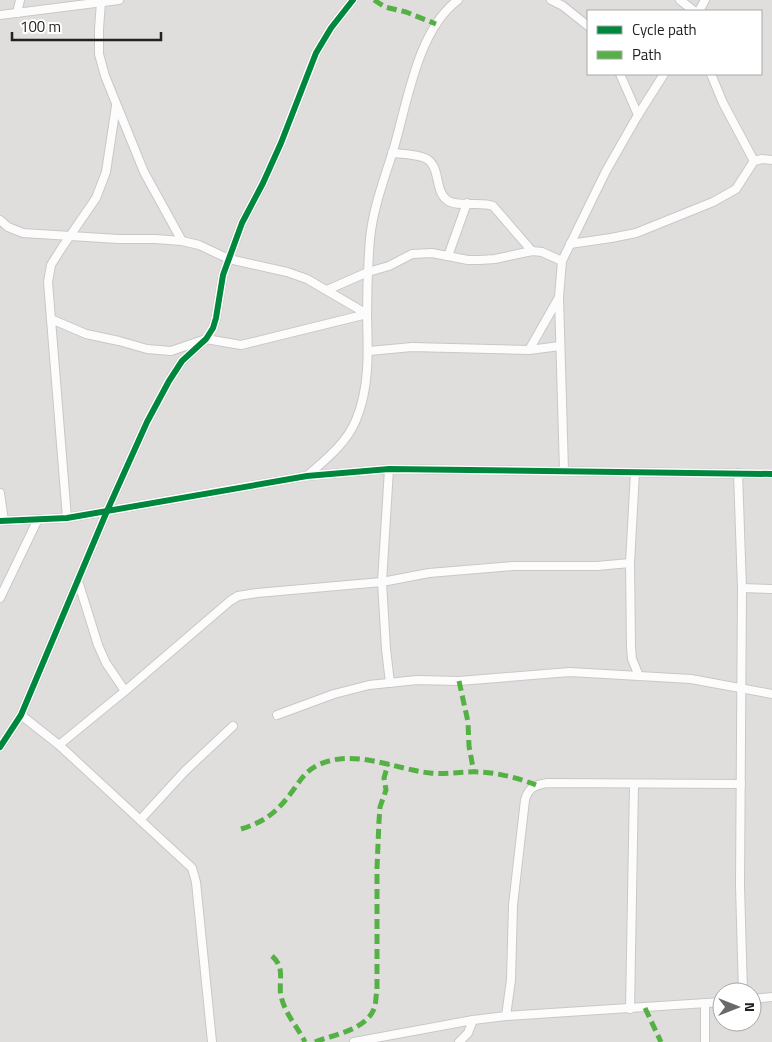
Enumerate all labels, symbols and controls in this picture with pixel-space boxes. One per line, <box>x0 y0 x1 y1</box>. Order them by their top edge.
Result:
scale bar <box>12 10 161 42</box>
legend <box>587 10 762 75</box>
text: 100 m <box>20 15 61 38</box>
text: Cycle path <box>632 18 697 41</box>
text: Path <box>632 43 662 66</box>
north arrow <box>712 982 762 1032</box>
text: N <box>740 1002 761 1012</box>

